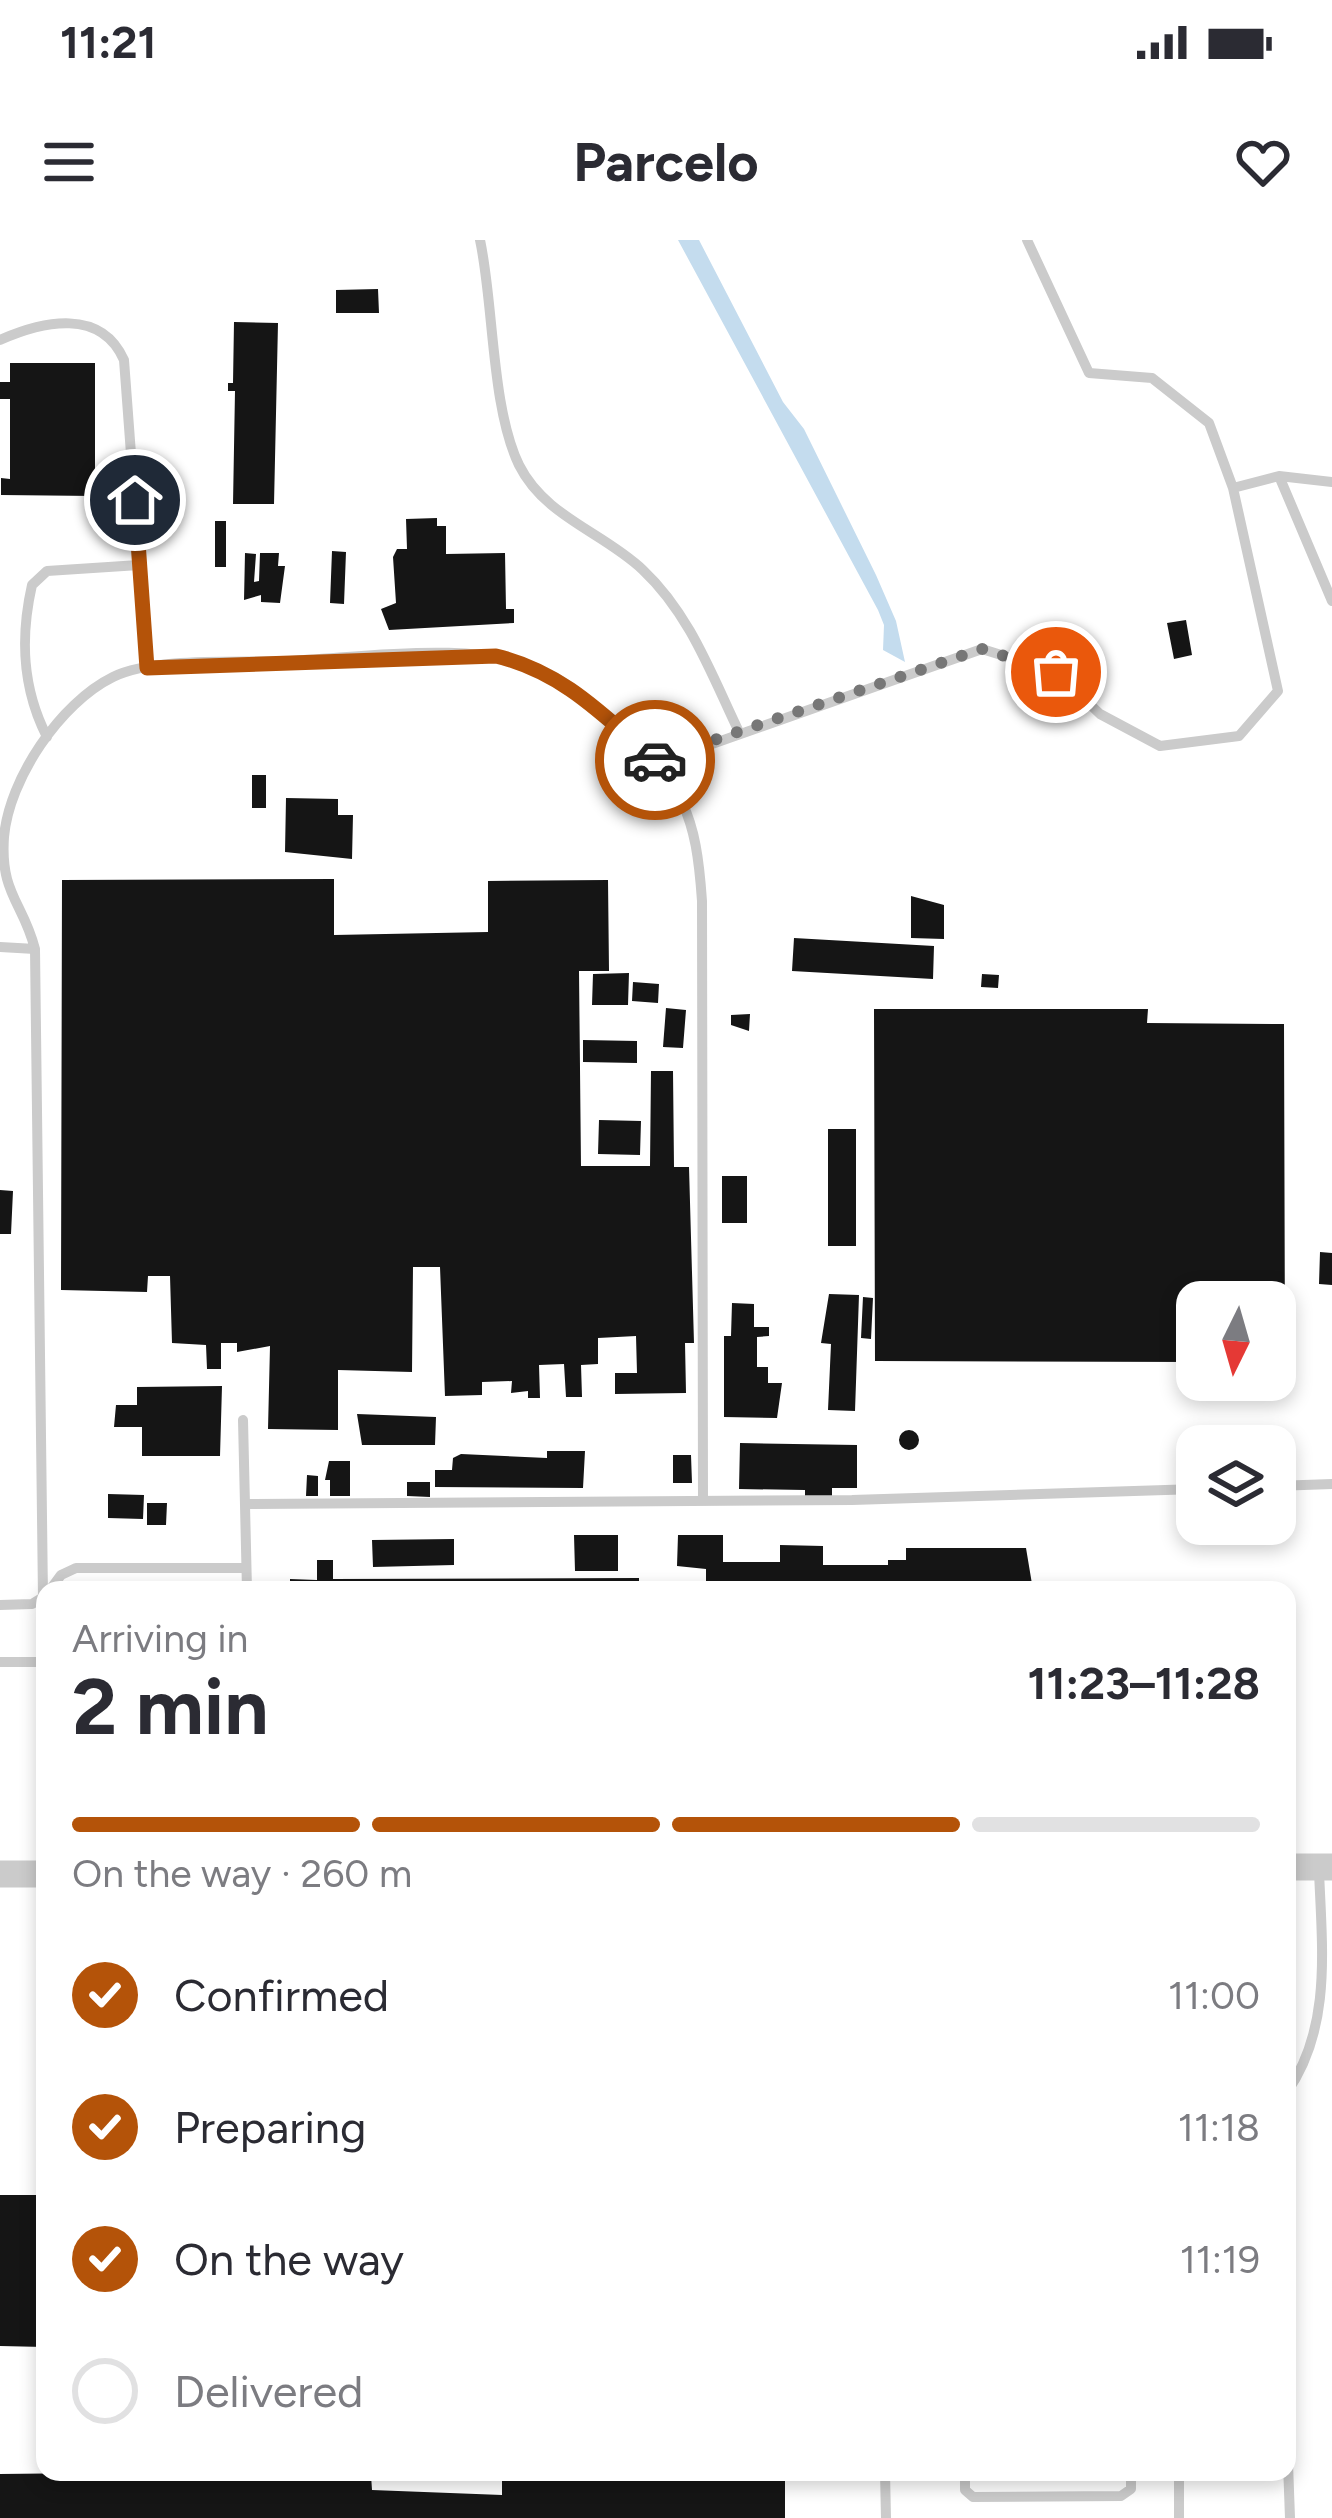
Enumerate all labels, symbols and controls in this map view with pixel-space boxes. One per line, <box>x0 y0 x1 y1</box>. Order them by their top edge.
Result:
text: 11:21 <box>60 15 157 69</box>
icon: menu <box>36 129 102 195</box>
icon: heart <box>1230 129 1296 195</box>
text: Parcelo <box>573 130 759 195</box>
pin <box>84 449 186 551</box>
icon: home <box>102 467 168 533</box>
pin <box>1005 621 1107 723</box>
icon: bag <box>1023 639 1089 705</box>
courier <box>595 700 715 820</box>
icon: car <box>622 727 688 793</box>
north arrow <box>1176 1281 1296 1401</box>
map controls <box>1176 1281 1296 1545</box>
button: layers <box>1176 1425 1296 1545</box>
text: Arriving in <box>72 1615 248 1662</box>
text: 11:23–11:28 <box>1028 1656 1260 1710</box>
text: 2 min <box>72 1660 268 1754</box>
text: On the way · 260 m <box>72 1850 412 1897</box>
icon: check <box>72 1962 138 2028</box>
text: Confirmed <box>174 1968 389 2022</box>
text: 11:00 <box>1168 1972 1260 2019</box>
icon: check <box>72 2094 138 2160</box>
text: Preparing <box>174 2100 366 2154</box>
text: 11:18 <box>1178 2104 1260 2151</box>
icon: check <box>72 2226 138 2292</box>
text: On the way <box>174 2232 404 2286</box>
text: 11:19 <box>1180 2236 1260 2283</box>
text: Delivered <box>174 2364 363 2418</box>

